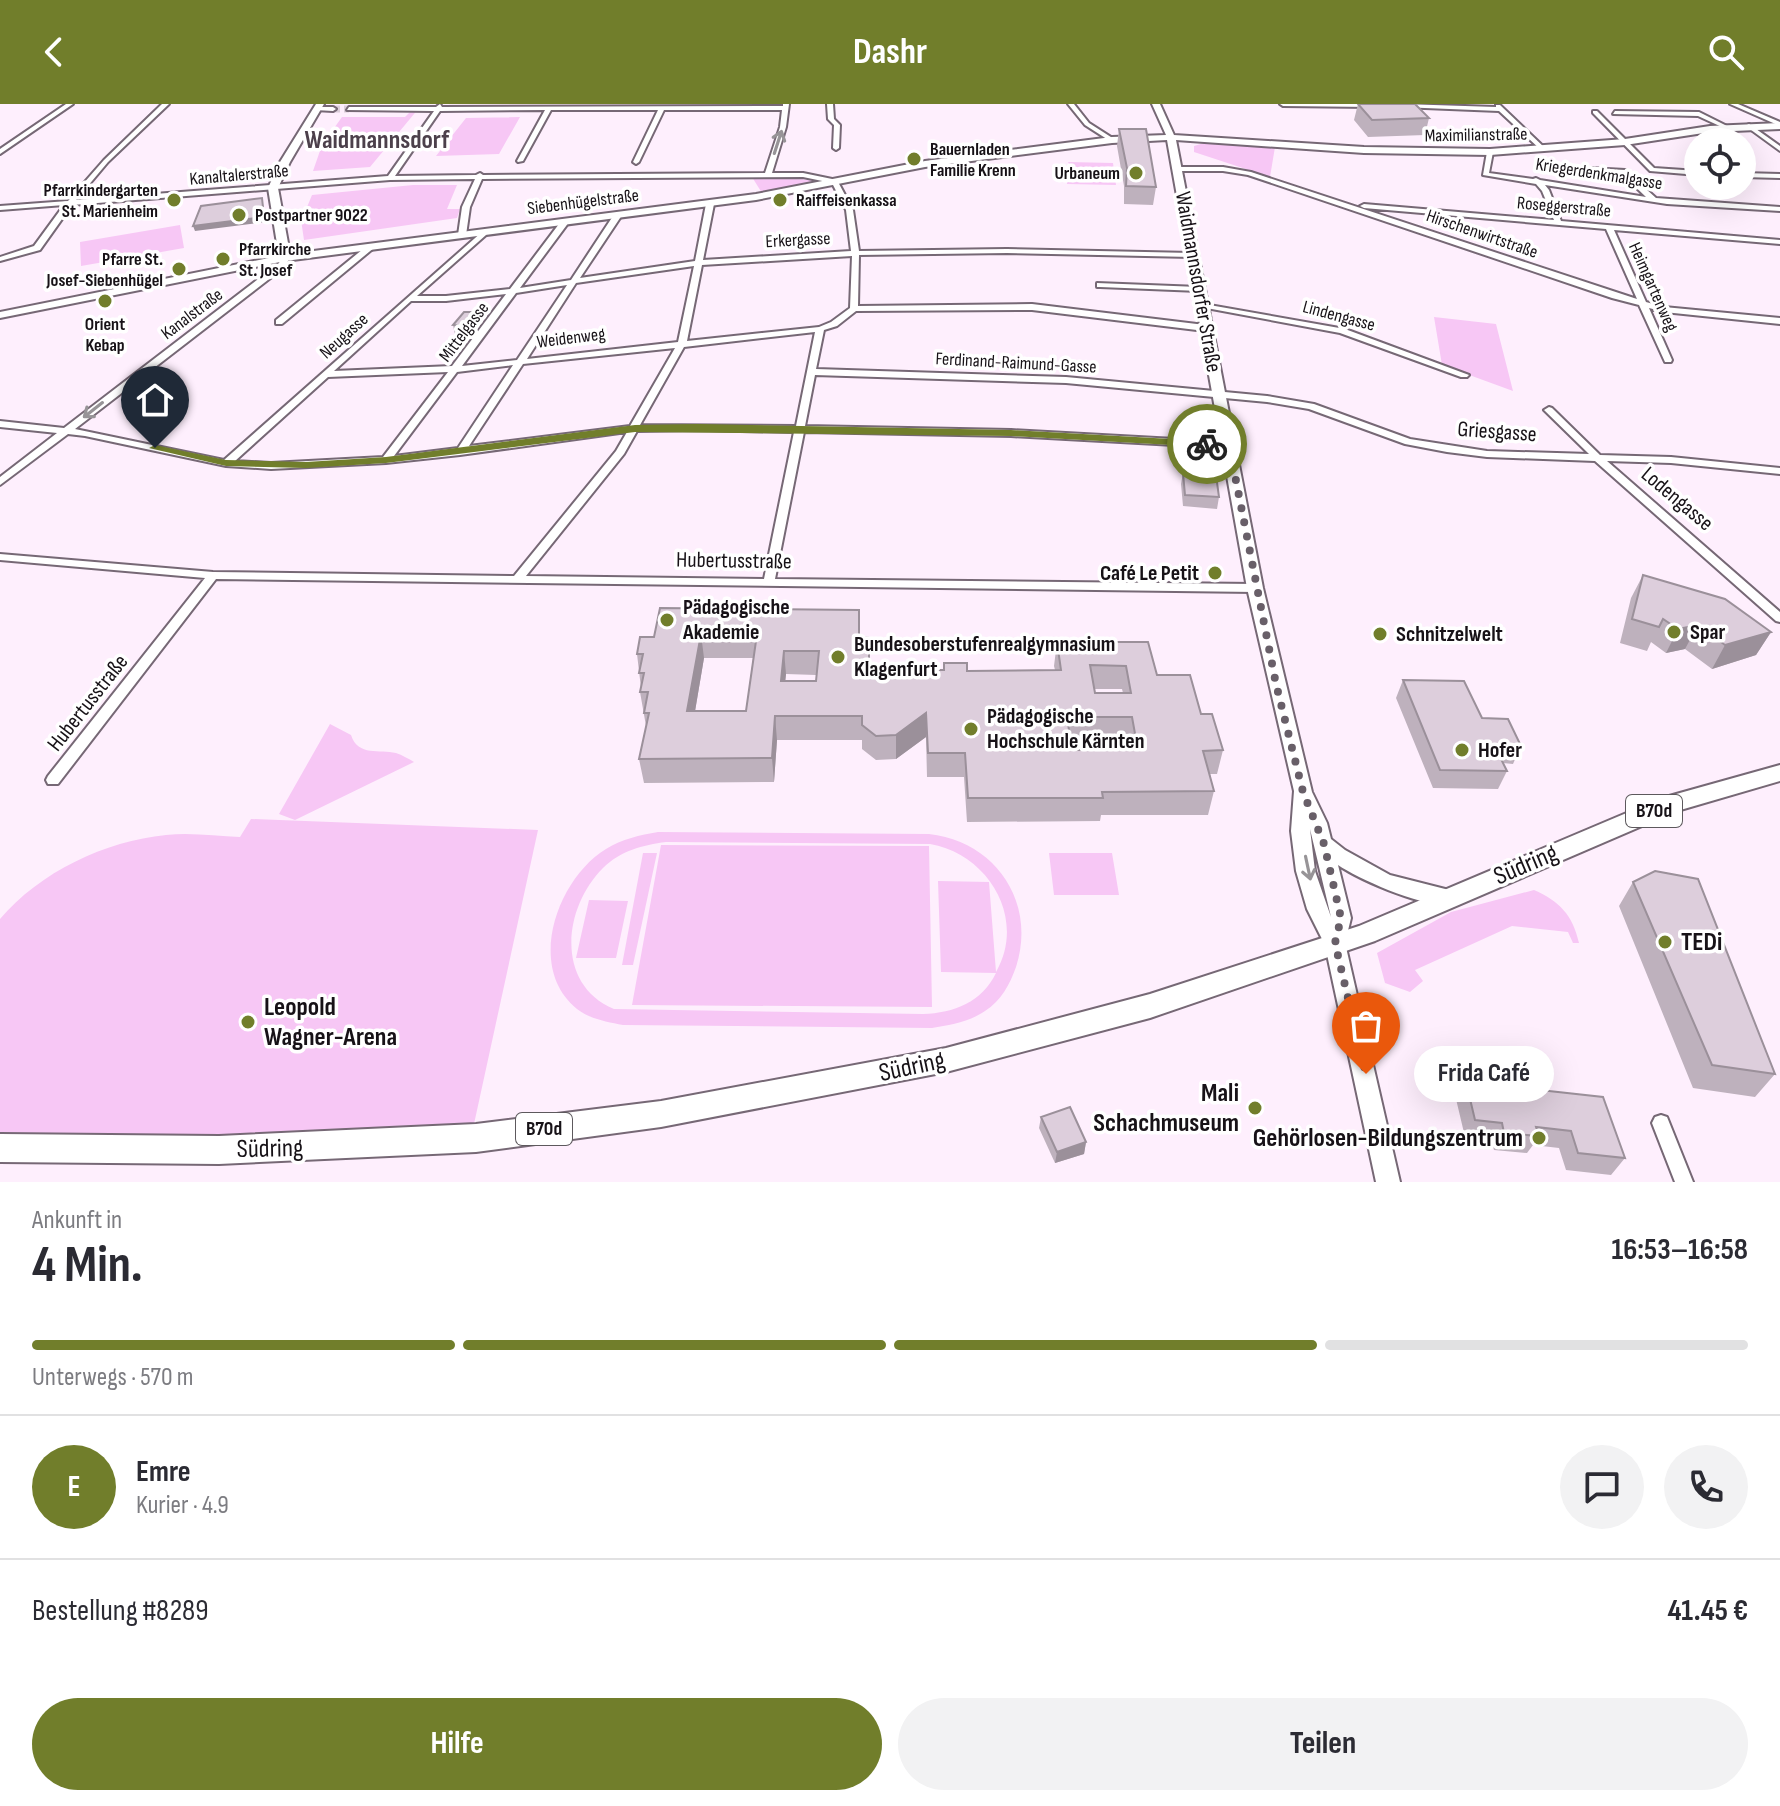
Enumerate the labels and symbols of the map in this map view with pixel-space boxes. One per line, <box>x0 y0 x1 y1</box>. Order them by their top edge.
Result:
street label: Maximilianstraße <box>1424 124 1528 146</box>
district label: Waidmannsdorf <box>305 125 450 156</box>
one-way arrow <box>772 129 787 154</box>
place label: Bauernladen Familie Krenn <box>930 139 1016 181</box>
marker: Bauernladen Familie Krenn <box>905 150 923 168</box>
street label: Kriegerdenkmalgasse <box>1534 154 1664 194</box>
street label: Kanaltalerstraße <box>189 160 289 190</box>
place label: Urbaneum <box>1054 163 1120 184</box>
marker: Urbaneum <box>1127 164 1145 182</box>
place label: Pfarrkindergarten St. Marienheim <box>44 180 158 222</box>
street label: Siebenhügelstraße <box>526 185 640 219</box>
place label: Raiffeisenkassa <box>796 190 897 211</box>
street label: Waidmannsdorfer Straße <box>1169 190 1227 374</box>
marker: Pfarrkindergarten St. Marienheim <box>165 191 183 209</box>
marker: Raiffeisenkassa <box>771 191 789 209</box>
street label: Roseggerstraße <box>1516 192 1612 222</box>
place label: Postpartner 9022 <box>255 205 368 226</box>
street label: Hirschenwirtstraße <box>1424 205 1540 263</box>
marker: Postpartner 9022 <box>230 206 248 224</box>
street label: Erkergasse <box>765 228 831 252</box>
place label: Pfarrkirche St. Josef <box>239 239 311 281</box>
street label: Heimgartenweg <box>1624 239 1682 335</box>
place label: Pfarre St. Josef-Siebenhügel <box>46 249 163 291</box>
marker: Pfarrkirche St. Josef <box>214 250 232 268</box>
marker: Pfarre St. Josef-Siebenhügel <box>170 260 188 278</box>
street label: Kanalstraße <box>157 284 227 344</box>
marker: Orient Kebap <box>96 292 114 310</box>
street label: Lindengasse <box>1301 296 1377 336</box>
street label: Mittelgasse <box>435 298 493 366</box>
street label: Neugasse <box>316 309 372 363</box>
place label: Orient Kebap <box>85 314 125 356</box>
street label: Weidenweg <box>536 323 606 353</box>
street label: Ferdinand-Raimund-Gasse <box>935 348 1097 378</box>
pin <box>121 366 189 448</box>
one-way arrow <box>83 401 105 418</box>
courier <box>1167 404 1247 484</box>
street label: Griesgasse <box>1456 416 1538 448</box>
street label: Lodengasse <box>1635 461 1719 537</box>
street label: Hubertusstraße <box>676 546 792 576</box>
place label: Café Le Petit <box>1100 560 1199 587</box>
marker: Café Le Petit <box>1206 564 1224 582</box>
place label: Pädagogische Akademie <box>682 594 790 646</box>
marker: Pädagogische Akademie <box>658 611 676 629</box>
place label: Spar <box>1690 619 1726 646</box>
place label: Schnitzelwelt <box>1396 621 1503 648</box>
marker: Spar <box>1665 623 1683 641</box>
marker: Schnitzelwelt <box>1371 625 1389 643</box>
place label: Bundesoberstufenrealgymnasium Klagenfurt <box>854 631 1115 683</box>
marker: Bundesoberstufenrealgymnasium Klagenfurt <box>829 648 847 666</box>
street label: Hubertusstraße <box>42 649 134 757</box>
place label: Pädagogische Hochschule Kärnten <box>987 703 1144 755</box>
marker: Pädagogische Hochschule Kärnten <box>962 720 980 738</box>
place label: Hofer <box>1478 737 1522 764</box>
marker: Hofer <box>1453 741 1471 759</box>
road number: B70d <box>1626 795 1682 827</box>
street label: Südring <box>1489 838 1563 892</box>
one-way arrow <box>1301 855 1316 881</box>
place label: TEDi <box>1681 927 1722 958</box>
marker: TEDi <box>1656 933 1674 951</box>
place label: Leopold Wagner-Arena <box>264 992 397 1053</box>
pin <box>1332 992 1400 1074</box>
marker: Leopold Wagner-Arena <box>239 1013 257 1031</box>
street label: Südring <box>876 1045 948 1089</box>
callout: Frida Café <box>1414 1046 1554 1102</box>
place label: Mali Schachmuseum <box>1093 1078 1239 1139</box>
marker: Mali Schachmuseum <box>1246 1099 1264 1117</box>
road number: B70d <box>516 1113 572 1145</box>
place label: Gehörlosen-Bildungszentrum <box>1253 1123 1523 1154</box>
marker: Gehörlosen-Bildungszentrum <box>1530 1129 1548 1147</box>
street label: Südring <box>236 1133 304 1165</box>

